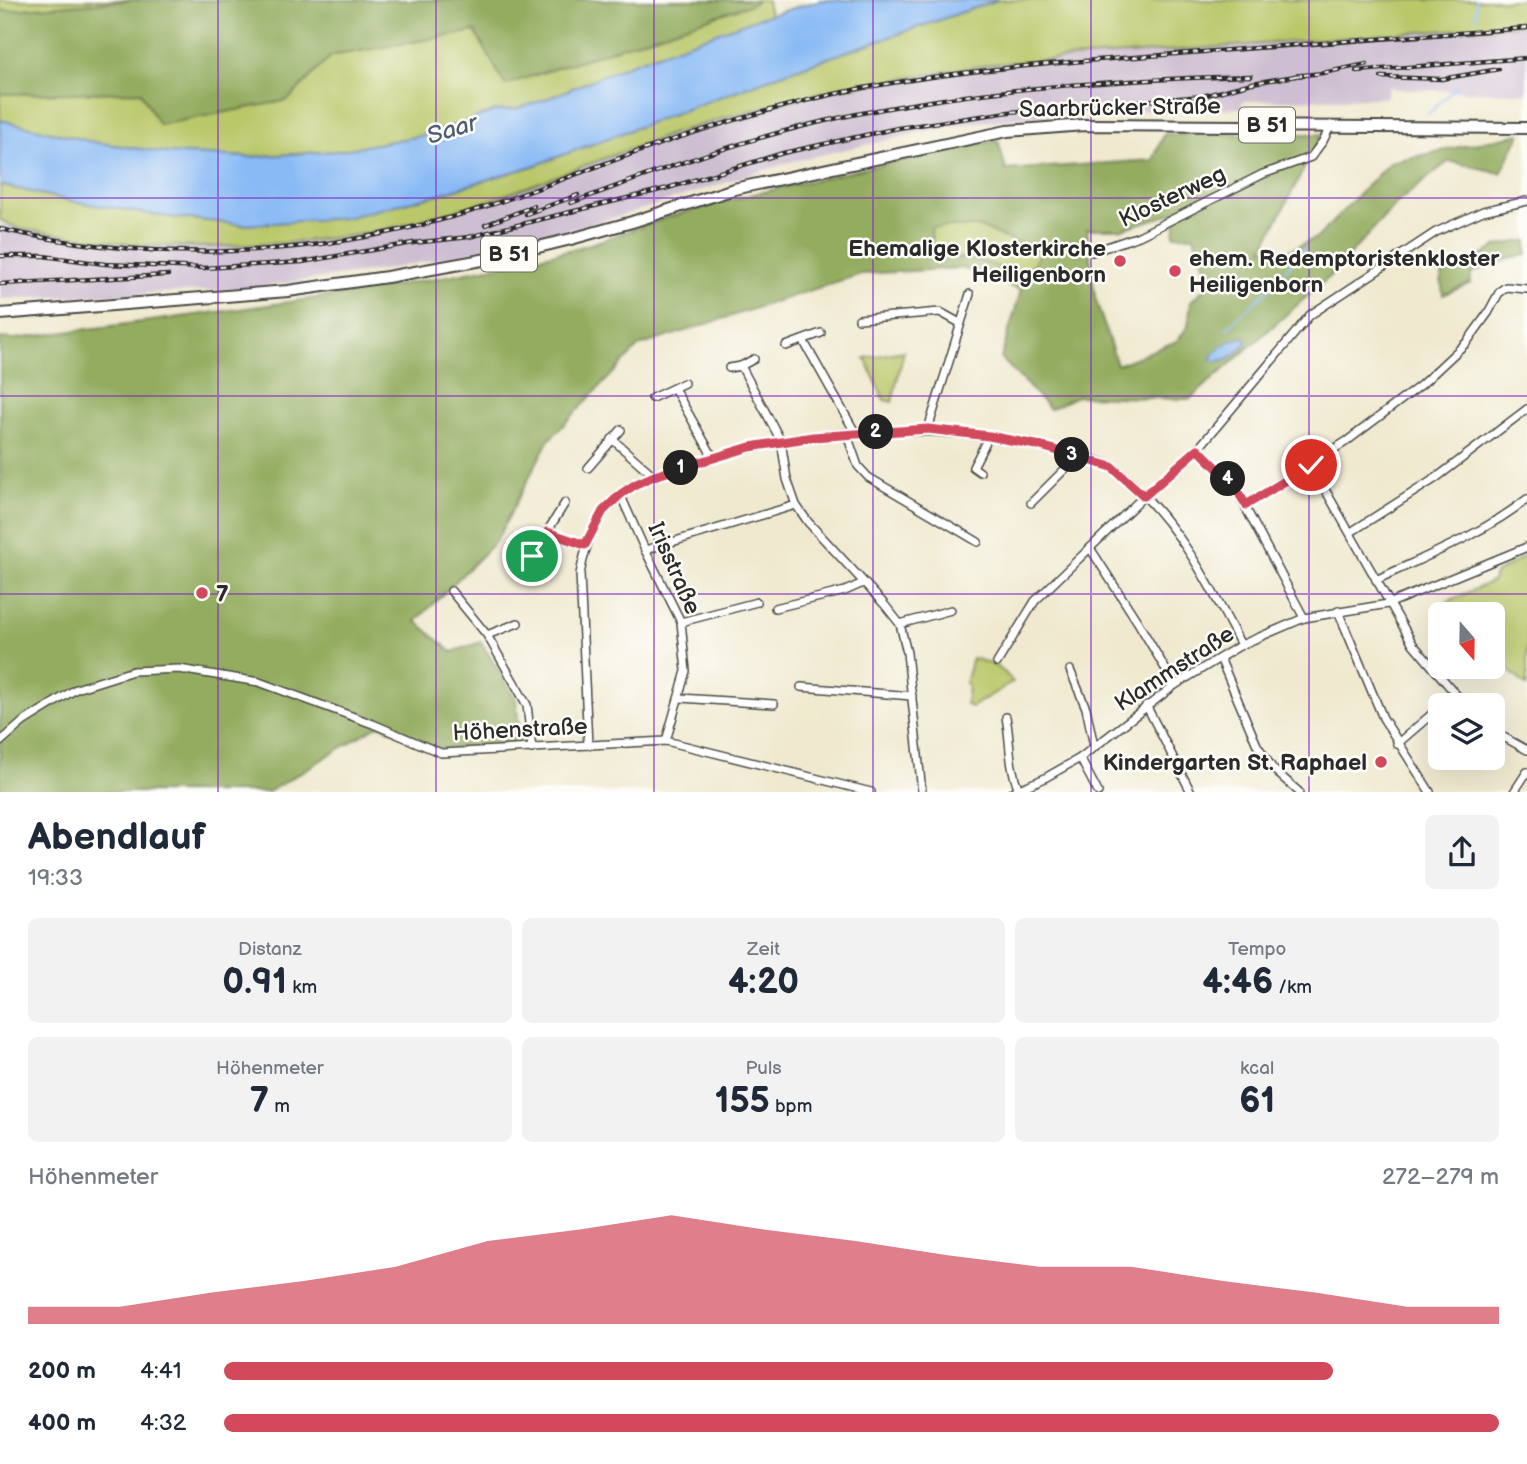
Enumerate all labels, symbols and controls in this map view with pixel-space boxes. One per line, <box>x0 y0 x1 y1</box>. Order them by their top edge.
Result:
street label: Saarbrücker Straße <box>1019 92 1221 124</box>
water label: Saar <box>423 107 483 151</box>
road number: B 51 <box>1239 108 1295 142</box>
street label: Klosterweg <box>1115 160 1230 234</box>
place label: Ehemalige Klosterkirche Heiligenborn <box>848 235 1106 289</box>
road number: B 51 <box>481 236 537 272</box>
place label: ehem. Redemptoristenkloster Heiligenborn <box>1189 245 1500 299</box>
marker: Ehemalige Klosterkirche Heiligenborn <box>1112 253 1128 269</box>
marker: ehem. Redemptoristenkloster Heiligenborn <box>1167 263 1183 279</box>
pin: 2 <box>858 414 894 450</box>
text: 2 <box>870 420 881 443</box>
pin <box>1281 435 1341 495</box>
pin: 3 <box>1054 438 1090 472</box>
text: 3 <box>1066 443 1077 466</box>
icon: check <box>1292 446 1330 484</box>
pin: 1 <box>664 450 698 486</box>
text: 1 <box>677 456 685 479</box>
pin: 4 <box>1210 462 1246 496</box>
text: 4 <box>1222 467 1233 490</box>
street label: Irisstraße <box>641 518 707 619</box>
pin <box>502 526 562 586</box>
icon: arrive <box>513 537 551 575</box>
place label: 7 <box>216 580 229 608</box>
marker: 7 <box>194 585 210 601</box>
north arrow <box>1428 602 1505 679</box>
map controls <box>1428 602 1505 770</box>
street label: Klammstraße <box>1110 620 1239 718</box>
button: layers <box>1428 693 1505 770</box>
street label: Höhenstraße <box>452 712 588 748</box>
place label: Kindergarten St. Raphael <box>1103 749 1367 777</box>
marker: Kindergarten St. Raphael <box>1373 754 1389 770</box>
text: Abendlauf <box>28 815 206 860</box>
button: share <box>1425 815 1499 889</box>
text: 19:33 <box>28 864 83 892</box>
text: Distanz <box>238 938 302 961</box>
text: Zeit <box>747 938 780 961</box>
text: Tempo <box>1228 938 1286 961</box>
text: 0.91 <box>222 961 287 1004</box>
text: 4:20 <box>728 961 799 1004</box>
text: 4:46 <box>1202 961 1273 1004</box>
text: km <box>287 976 317 999</box>
text: /km <box>1273 976 1312 999</box>
text: Höhenmeter <box>216 1057 324 1080</box>
text: Puls <box>745 1057 782 1080</box>
text: kcal <box>1240 1057 1274 1080</box>
text: 7 <box>250 1080 269 1123</box>
text: 155 <box>715 1080 770 1123</box>
text: 61 <box>1239 1080 1275 1123</box>
text: m <box>269 1095 290 1118</box>
text: bpm <box>770 1095 812 1118</box>
text: Höhenmeter <box>28 1163 158 1191</box>
text: 272–279 m <box>1382 1163 1499 1191</box>
text: 200 m <box>28 1357 96 1385</box>
text: 4:41 <box>140 1357 182 1385</box>
text: 400 m <box>28 1409 96 1437</box>
text: 4:32 <box>140 1409 186 1437</box>

